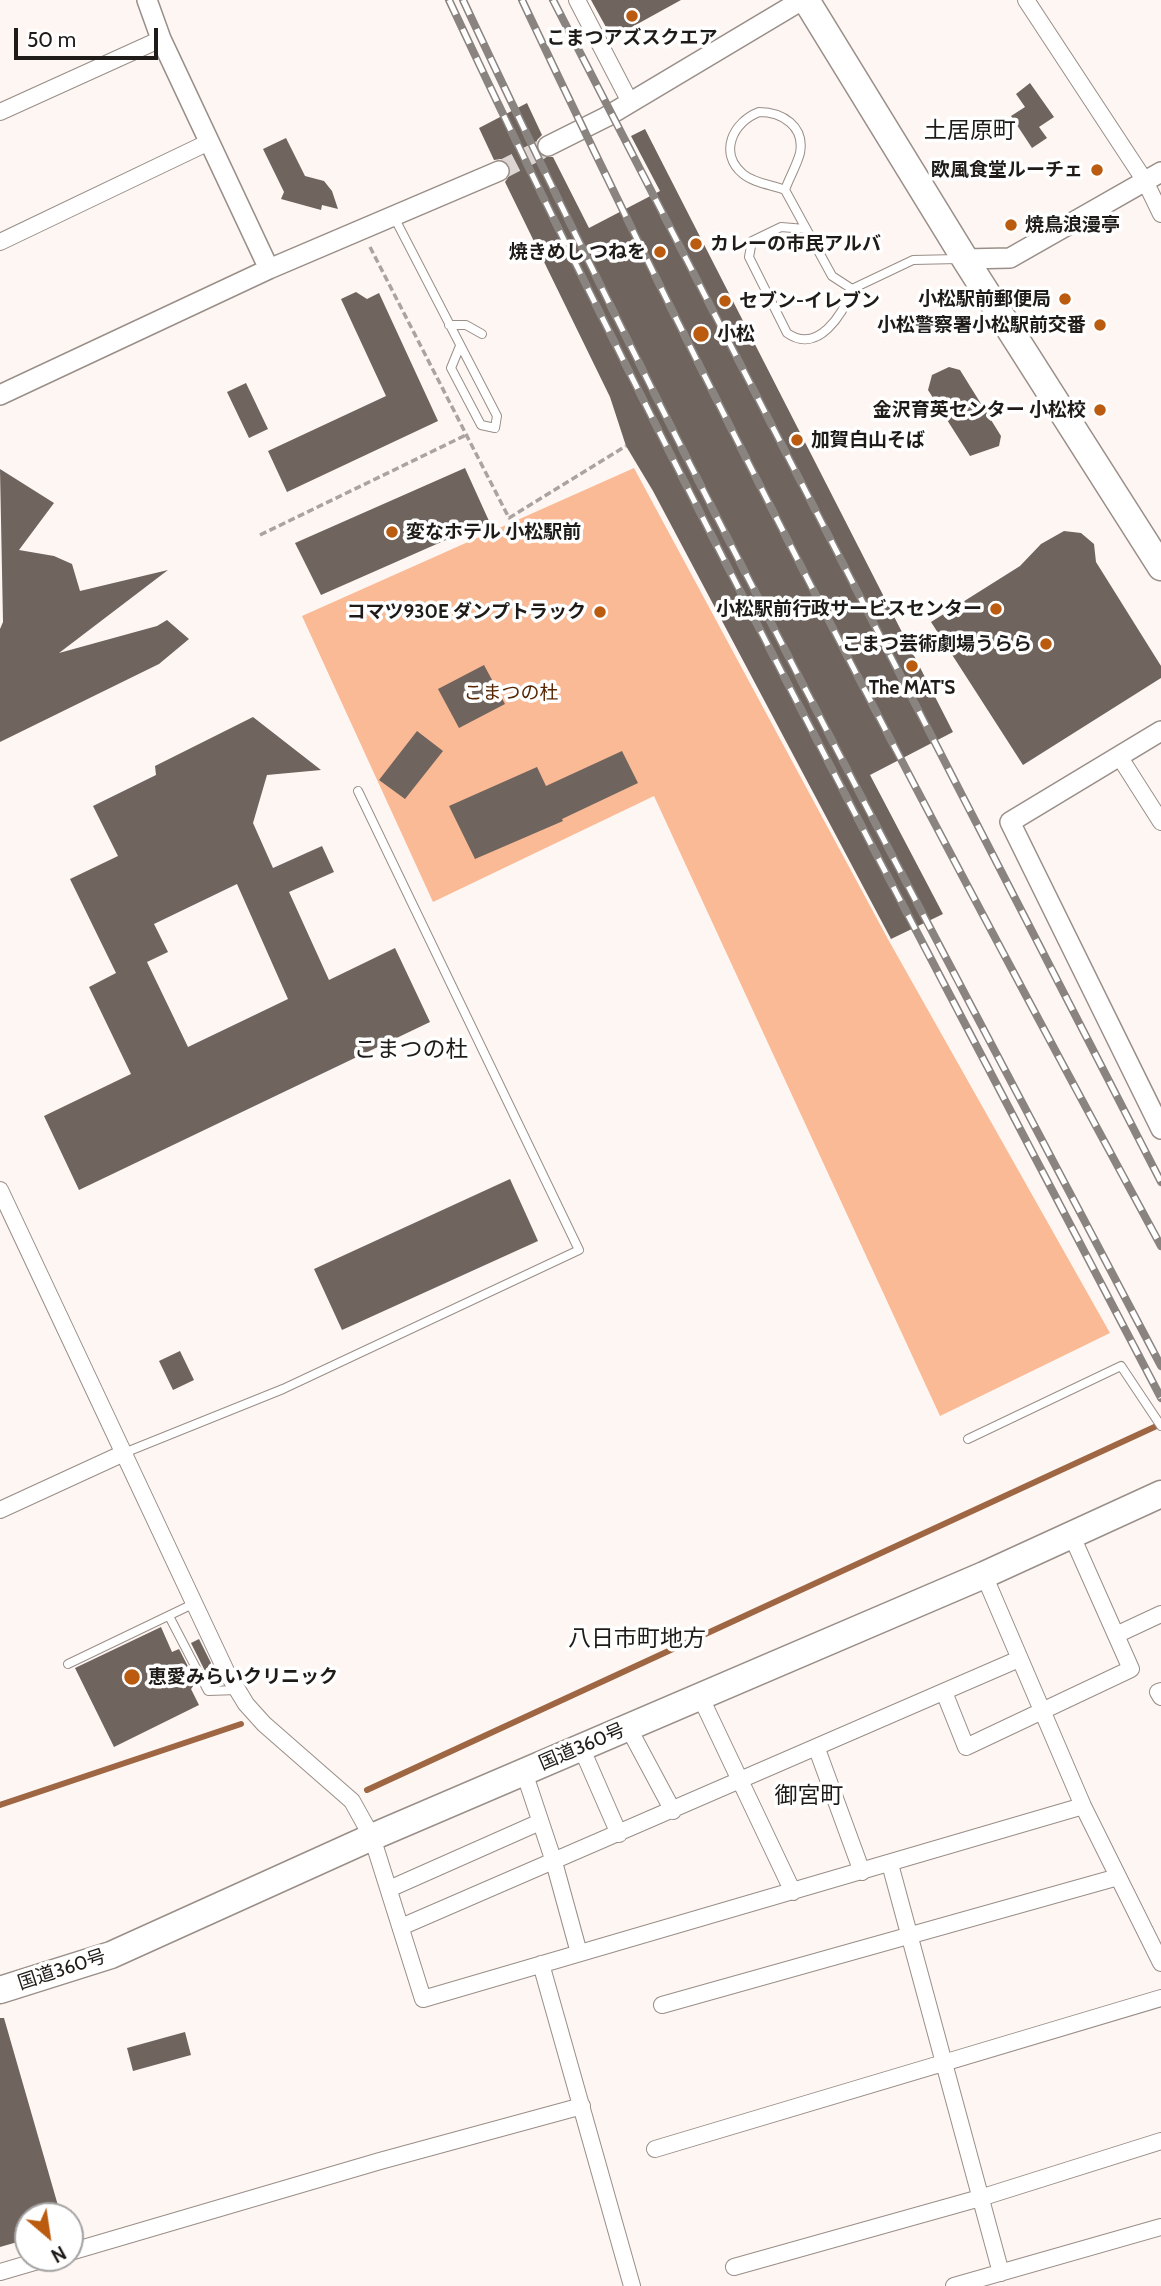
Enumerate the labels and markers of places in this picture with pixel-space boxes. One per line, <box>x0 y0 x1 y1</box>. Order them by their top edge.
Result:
marker: こまつアズスクエア <box>624 8 640 24</box>
place label: こまつアズスクエア <box>547 27 717 49</box>
place label: 欧風食堂ルーチェ <box>931 159 1083 181</box>
marker: 欧風食堂ルーチェ <box>1089 162 1105 178</box>
place label: 焼鳥浪漫亭 <box>1025 214 1120 236</box>
marker: 焼鳥浪漫亭 <box>1003 217 1019 233</box>
place label: カレーの市民アルバ <box>710 233 881 255</box>
marker: カレーの市民アルバ <box>688 236 704 252</box>
place label: 焼きめし つねを <box>509 241 646 263</box>
marker: 焼きめし つねを <box>652 244 668 260</box>
place label: 小松駅前郵便局 <box>918 288 1051 310</box>
place label: セブン-イレブン <box>739 290 880 312</box>
marker: 小松駅前郵便局 <box>1057 291 1073 307</box>
marker: セブン-イレブン <box>717 293 733 309</box>
place label: 小松警察署小松駅前交番 <box>877 314 1086 336</box>
marker: 小松警察署小松駅前交番 <box>1092 317 1108 333</box>
place label: 小松 <box>717 323 755 345</box>
marker: 小松 <box>691 324 711 344</box>
place label: 金沢育英センター 小松校 <box>873 399 1086 421</box>
marker: 金沢育英センター 小松校 <box>1092 402 1108 418</box>
place label: 加賀白山そば <box>811 429 925 451</box>
marker: 加賀白山そば <box>789 432 805 448</box>
place label: 変なホテル 小松駅前 <box>406 521 581 543</box>
marker: 変なホテル 小松駅前 <box>384 524 400 540</box>
place label: 小松駅前行政サービスセンター <box>716 598 982 620</box>
place label: コマツ930E ダンプトラック <box>347 601 586 623</box>
marker: 小松駅前行政サービスセンター <box>988 601 1004 617</box>
marker: コマツ930E ダンプトラック <box>592 604 608 620</box>
place label: こまつ芸術劇場うらら <box>842 633 1032 655</box>
marker: こまつ芸術劇場うらら <box>1038 636 1054 652</box>
marker: The MAT'S <box>904 658 920 674</box>
place label: The MAT'S <box>869 677 955 699</box>
place label: 恵愛みらいクリニック <box>148 1666 338 1688</box>
marker: 恵愛みらいクリニック <box>122 1667 142 1687</box>

